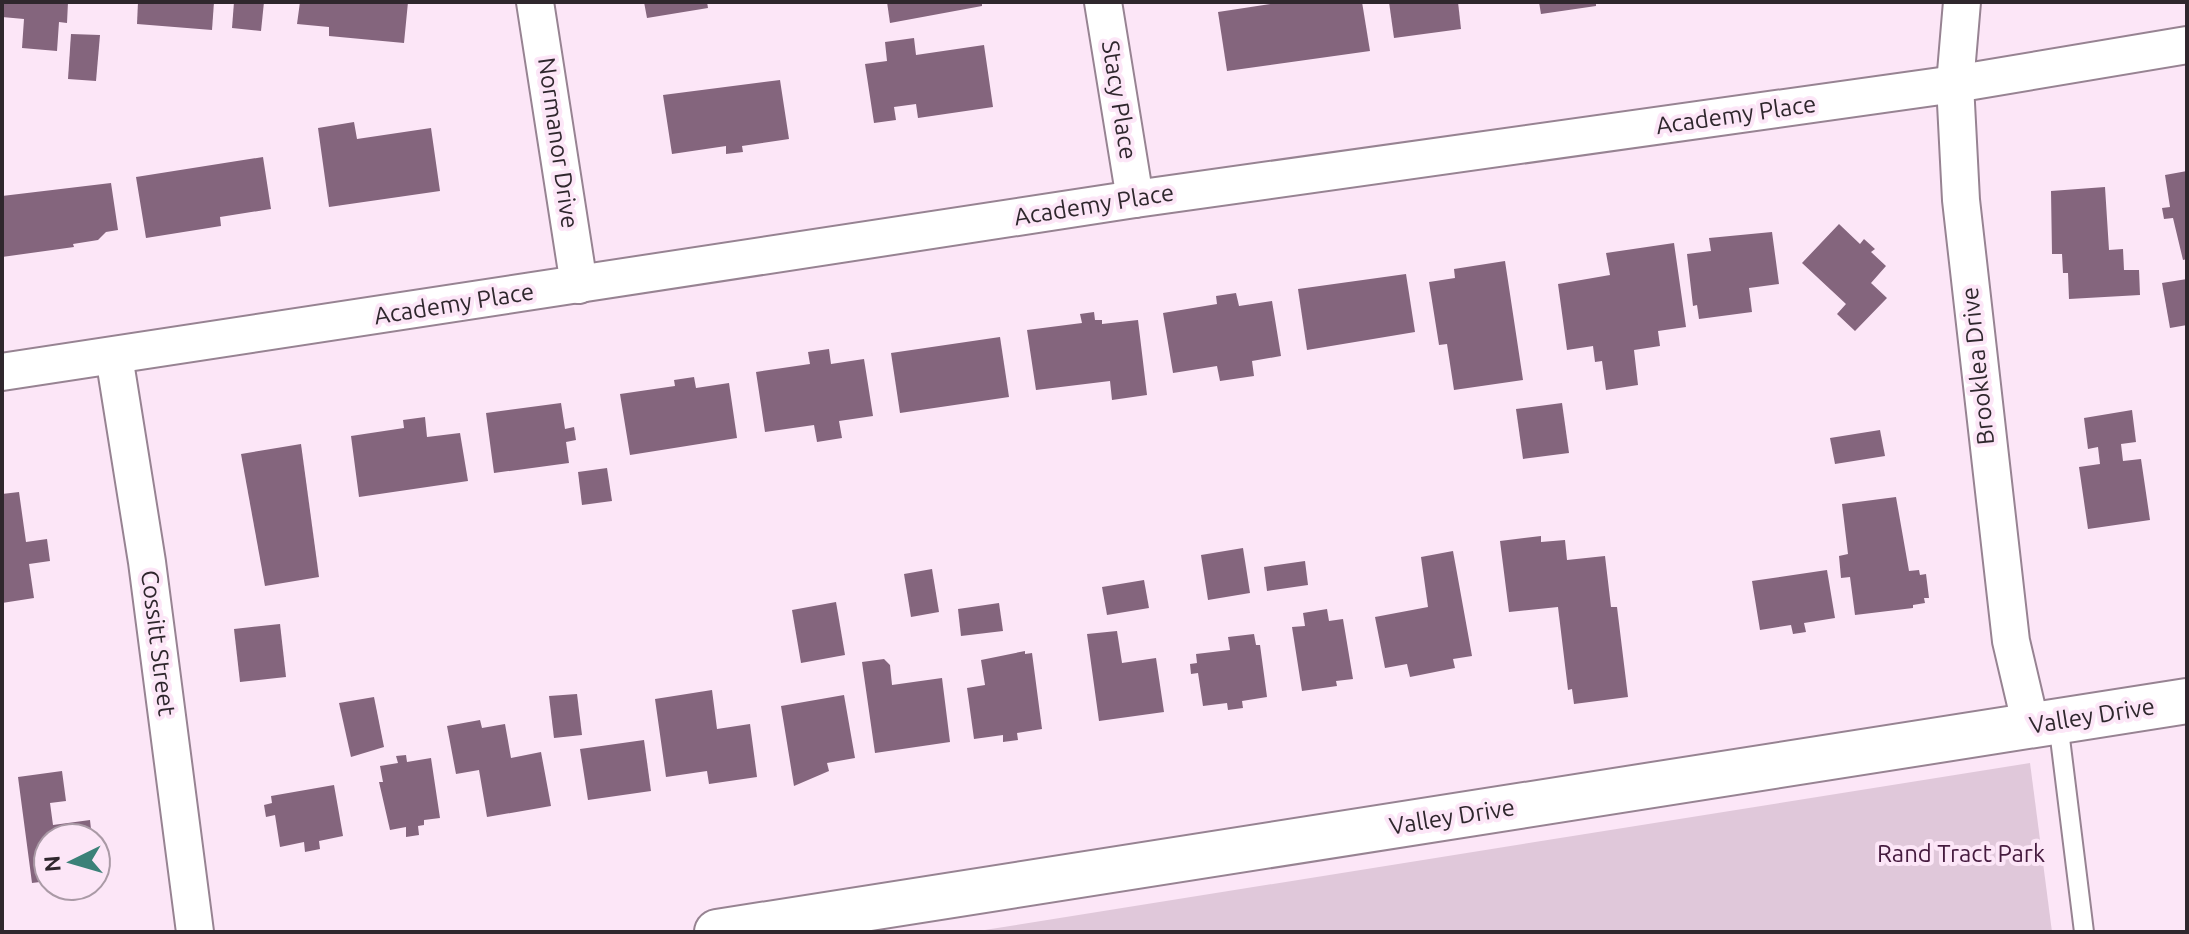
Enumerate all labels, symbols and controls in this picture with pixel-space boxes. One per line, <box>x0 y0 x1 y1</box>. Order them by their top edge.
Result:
street label: Stacy Place <box>1097 38 1142 161</box>
street label: Normanor Drive <box>533 56 584 230</box>
street label: Academy Place <box>1654 90 1818 139</box>
street label: Academy Place <box>1012 179 1176 230</box>
street label: Academy Place <box>372 278 536 329</box>
street label: Brooklea Drive <box>1956 286 1999 446</box>
street label: Cossitt Street <box>136 568 181 718</box>
street label: Valley Drive <box>2027 692 2157 739</box>
street label: Valley Drive <box>1387 793 1517 840</box>
north arrow <box>32 822 112 902</box>
park label: Rand Tract Park <box>1877 840 2045 867</box>
text: N <box>38 855 65 873</box>

